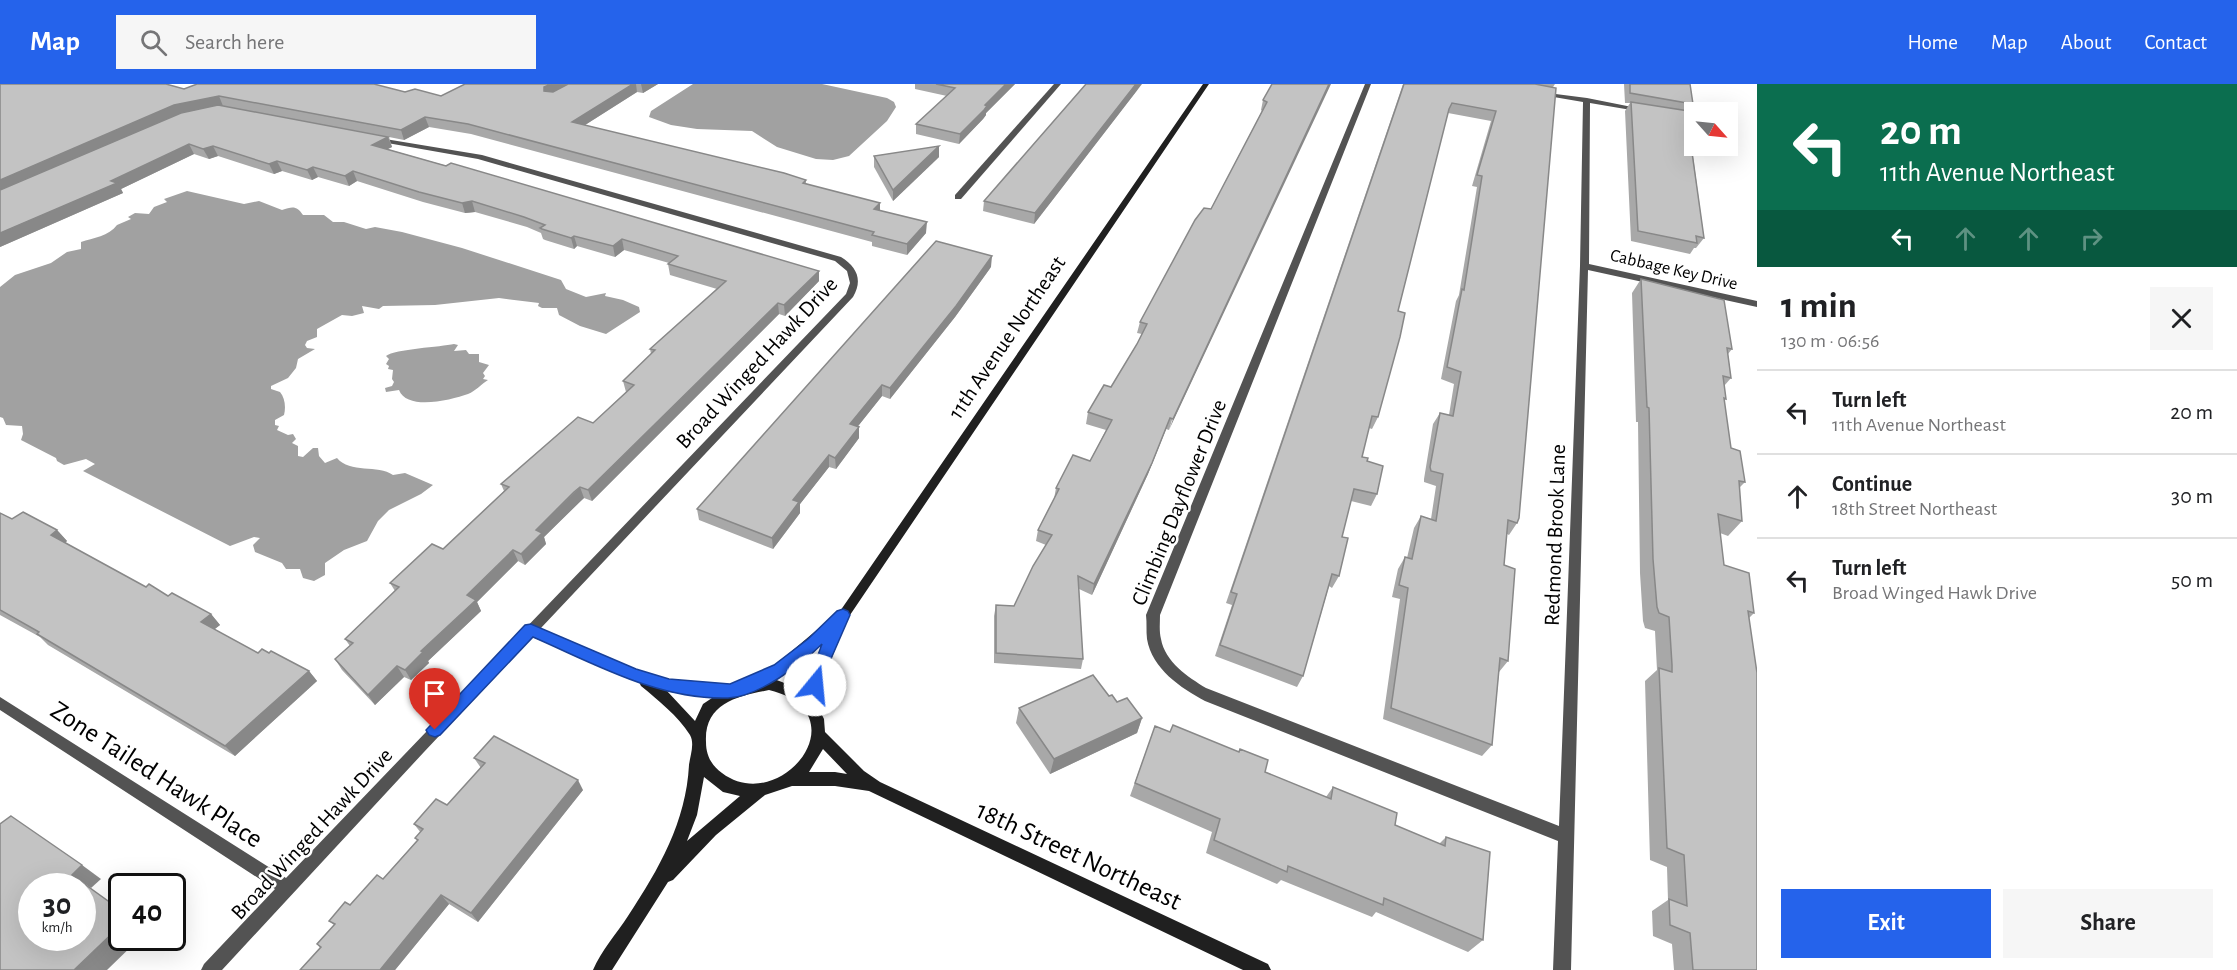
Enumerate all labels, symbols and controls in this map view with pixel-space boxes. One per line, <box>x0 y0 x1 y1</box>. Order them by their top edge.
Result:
search box <box>116 15 536 69</box>
icon: search <box>137 26 170 59</box>
text: Map <box>30 28 80 56</box>
text: Search here <box>185 31 284 53</box>
text: Home <box>1907 32 1958 53</box>
text: Map <box>1991 32 2028 53</box>
text: About <box>2061 32 2111 53</box>
text: Contact <box>2144 32 2207 53</box>
north arrow <box>1684 102 1738 156</box>
map controls <box>1684 102 1738 156</box>
icon: left <box>1781 108 1859 186</box>
text: 20 m <box>1880 110 1962 152</box>
text: 11th Avenue Northeast <box>1880 159 2115 186</box>
icon: left <box>1886 222 1919 255</box>
icon: ahead <box>1949 222 1982 255</box>
icon: ahead <box>2012 222 2045 255</box>
icon: right <box>2075 222 2108 255</box>
street label: Cabbage Key Drive <box>1608 247 1739 293</box>
street label: 11th Avenue Northeast <box>944 252 1069 423</box>
street label: Broad Winged Hawk Drive <box>672 273 842 453</box>
button: close <box>2150 287 2213 350</box>
text: 1 min <box>1781 288 1857 324</box>
text: 130 m · 06:56 <box>1781 331 1879 351</box>
text: Turn left <box>1832 389 1906 411</box>
street label: Climbing Dayflower Drive <box>1128 396 1230 608</box>
icon: left <box>1781 396 1814 429</box>
text: 20 m <box>2170 401 2213 423</box>
text: 11th Avenue Northeast <box>1832 415 2006 435</box>
street label: Redmond Brook Lane <box>1541 444 1569 626</box>
text: Continue <box>1832 473 1912 495</box>
icon: ahead <box>1781 480 1814 513</box>
text: 30 m <box>2171 485 2213 507</box>
text: 18th Street Northeast <box>1832 499 1997 519</box>
text: Turn left <box>1832 557 1906 579</box>
icon: left <box>1781 564 1814 597</box>
text: 50 m <box>2171 569 2213 591</box>
text: Broad Winged Hawk Drive <box>1832 583 2037 603</box>
position arrow <box>783 653 847 717</box>
pin <box>409 668 460 730</box>
icon: arrive <box>418 677 451 710</box>
street label: Zone Tailed Hawk Place <box>46 696 267 853</box>
street label: Broad Winged Hawk Drive <box>227 744 397 924</box>
street label: 18th Street Northeast <box>972 796 1186 915</box>
speed limit sign: 40 <box>108 873 186 951</box>
button: Exit <box>1781 889 1991 958</box>
button: Share <box>2003 889 2213 958</box>
text: 30 <box>43 890 71 920</box>
text: km/h <box>42 920 72 935</box>

